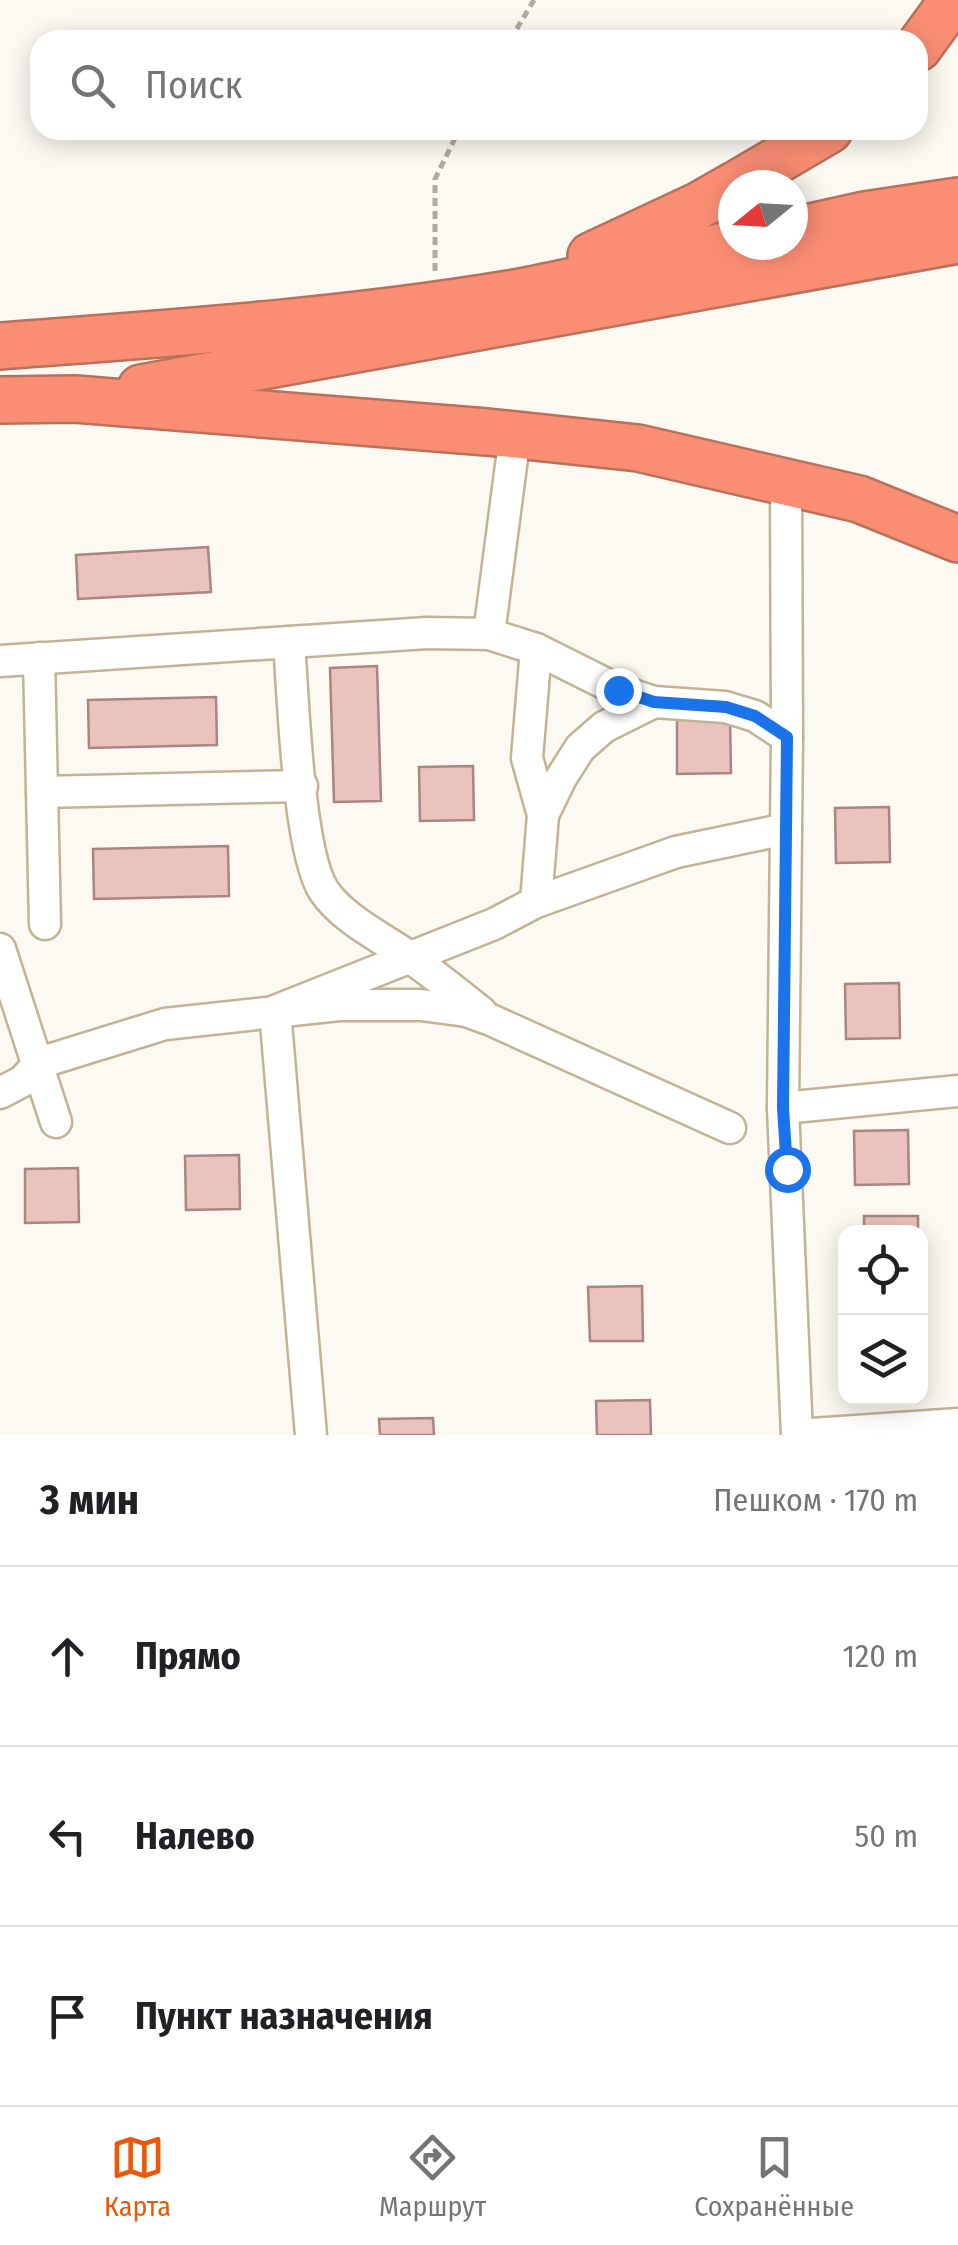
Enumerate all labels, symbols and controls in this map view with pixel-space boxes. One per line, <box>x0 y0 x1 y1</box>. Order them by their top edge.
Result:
search box <box>30 30 928 140</box>
icon: search <box>65 58 120 113</box>
text: Поиск <box>145 62 242 108</box>
north arrow <box>718 170 808 260</box>
route end <box>596 668 642 714</box>
route start <box>765 1147 811 1193</box>
map controls <box>838 1225 928 1405</box>
button: locate <box>838 1225 928 1315</box>
button: layers <box>838 1315 928 1405</box>
text: 3 мин <box>40 1475 139 1525</box>
text: Пешком · 170 m <box>713 1481 918 1519</box>
icon: ahead <box>40 1629 95 1684</box>
text: Прямо <box>135 1633 241 1679</box>
text: 120 m <box>843 1637 918 1675</box>
icon: left <box>40 1809 95 1864</box>
text: Налево <box>135 1813 255 1859</box>
text: 50 m <box>855 1817 918 1855</box>
icon: arrive <box>40 1989 95 2044</box>
text: Пункт назначения <box>135 1993 433 2039</box>
tab: Карта <box>104 2130 171 2223</box>
tab: Маршрут <box>379 2130 486 2223</box>
tab: Сохранённые <box>694 2130 854 2223</box>

